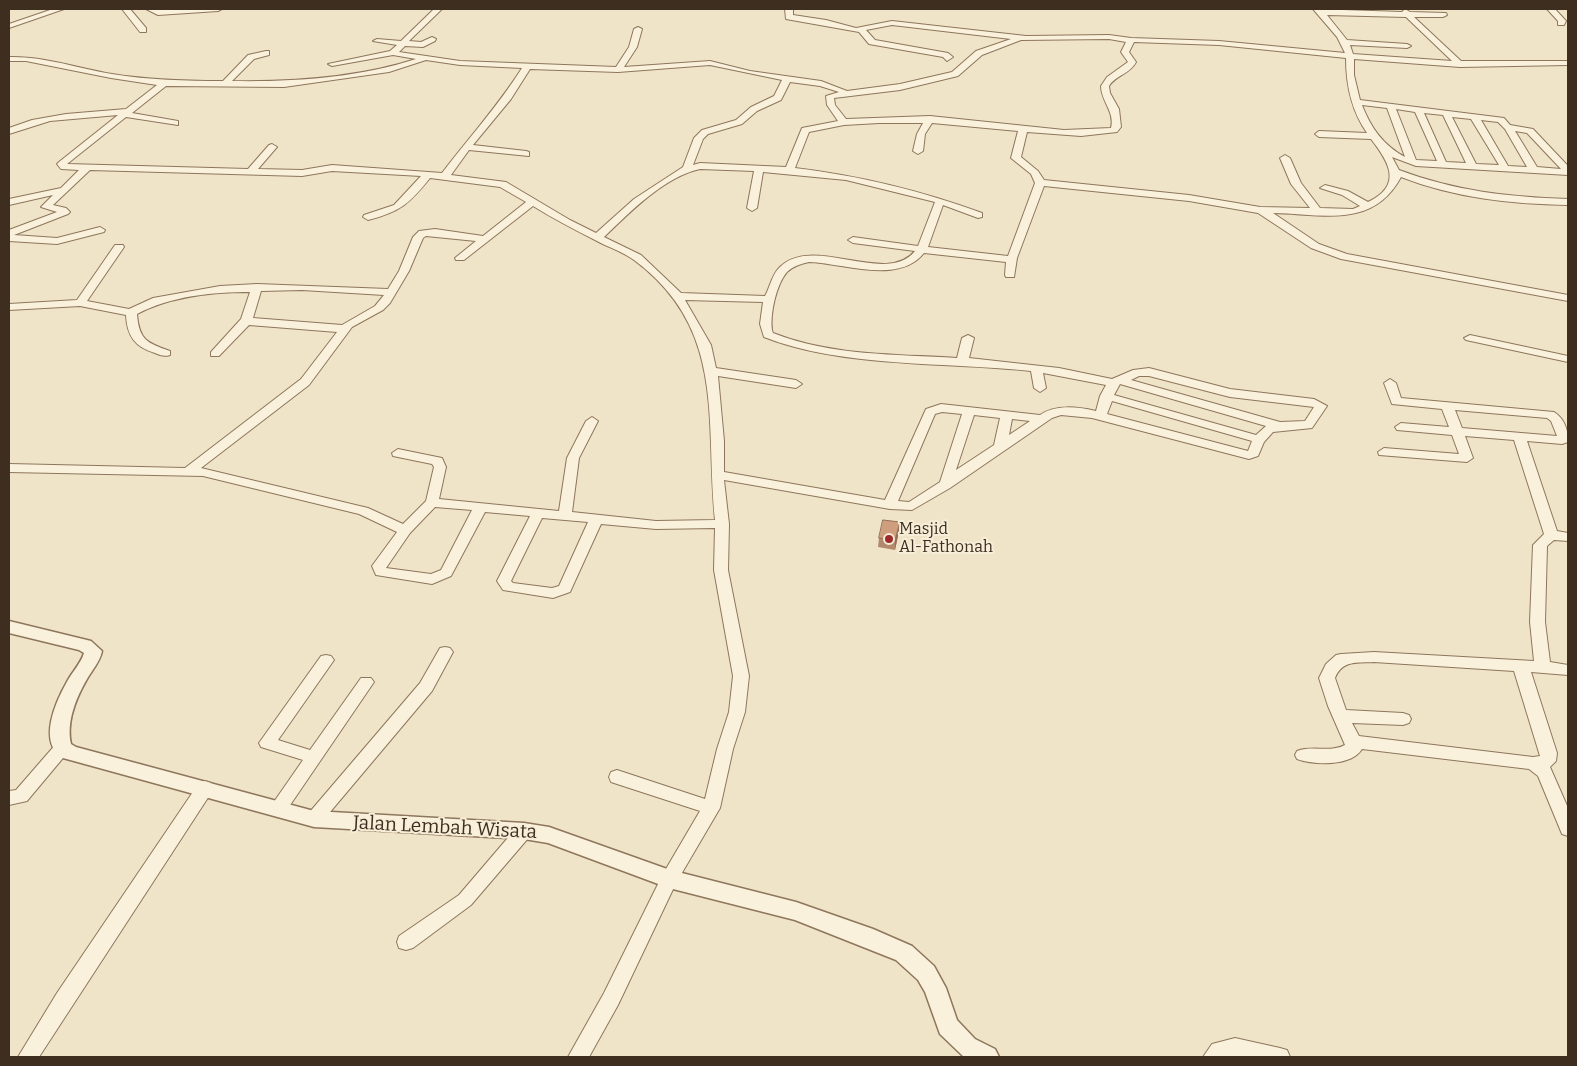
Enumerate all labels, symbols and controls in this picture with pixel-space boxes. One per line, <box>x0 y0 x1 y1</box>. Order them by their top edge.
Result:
place label: Masjid Al-Fathonah <box>899 520 993 558</box>
marker: Masjid Al-Fathonah <box>883 533 895 545</box>
street label: Jalan Lembah Wisata <box>352 812 538 844</box>

